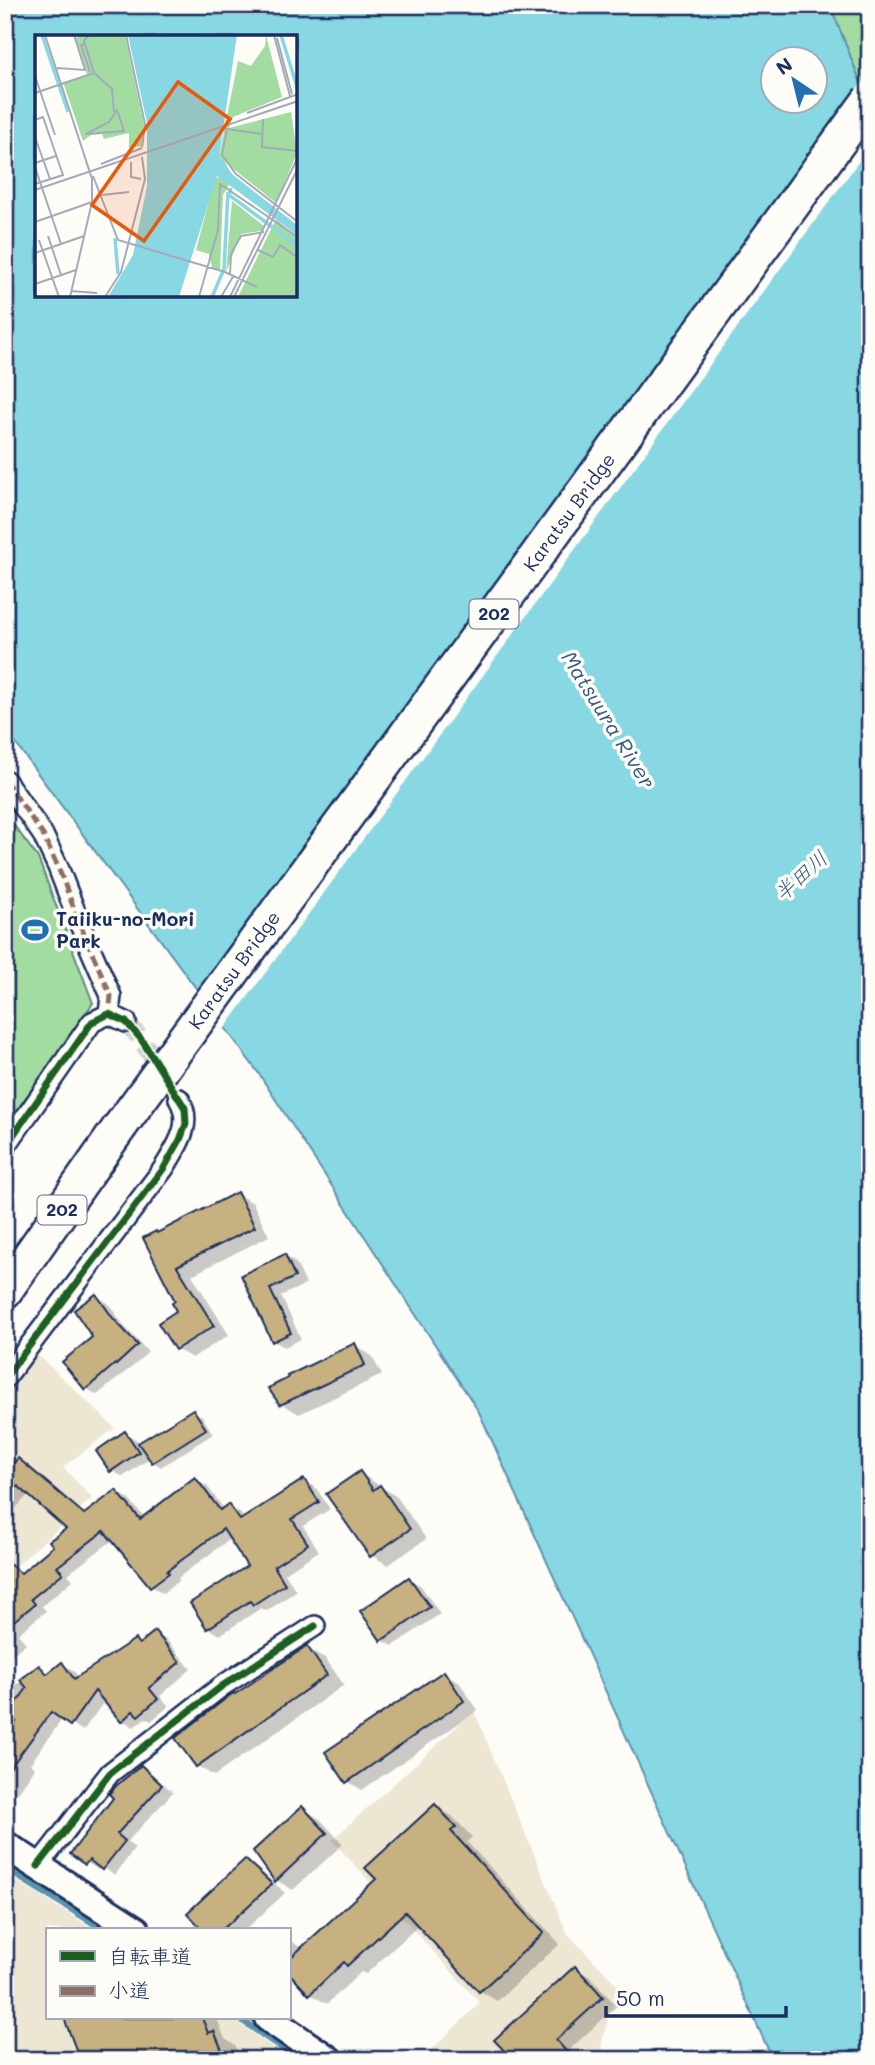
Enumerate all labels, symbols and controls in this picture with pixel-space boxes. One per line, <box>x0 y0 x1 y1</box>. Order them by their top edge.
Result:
inset map <box>35 35 298 298</box>
north arrow <box>760 46 830 116</box>
text: N <box>771 51 797 80</box>
street label: Karatsu Bridge <box>517 447 620 576</box>
road number: 202 <box>470 600 518 628</box>
water label: Matsuura River <box>556 645 662 793</box>
water label: 半田川 <box>768 844 832 906</box>
street label: Karatsu Bridge <box>182 905 285 1034</box>
place label: Taiiku-no-Mori Park <box>56 906 195 953</box>
sports icon: Taiiku-no-Mori Park <box>20 915 50 945</box>
road number: 202 <box>38 1196 86 1224</box>
legend <box>46 1928 290 2020</box>
text: 自転車道 <box>108 1942 192 1969</box>
scale bar <box>606 1974 786 2018</box>
text: 小道 <box>108 1976 150 2003</box>
text: 50 m <box>616 1984 665 2011</box>

